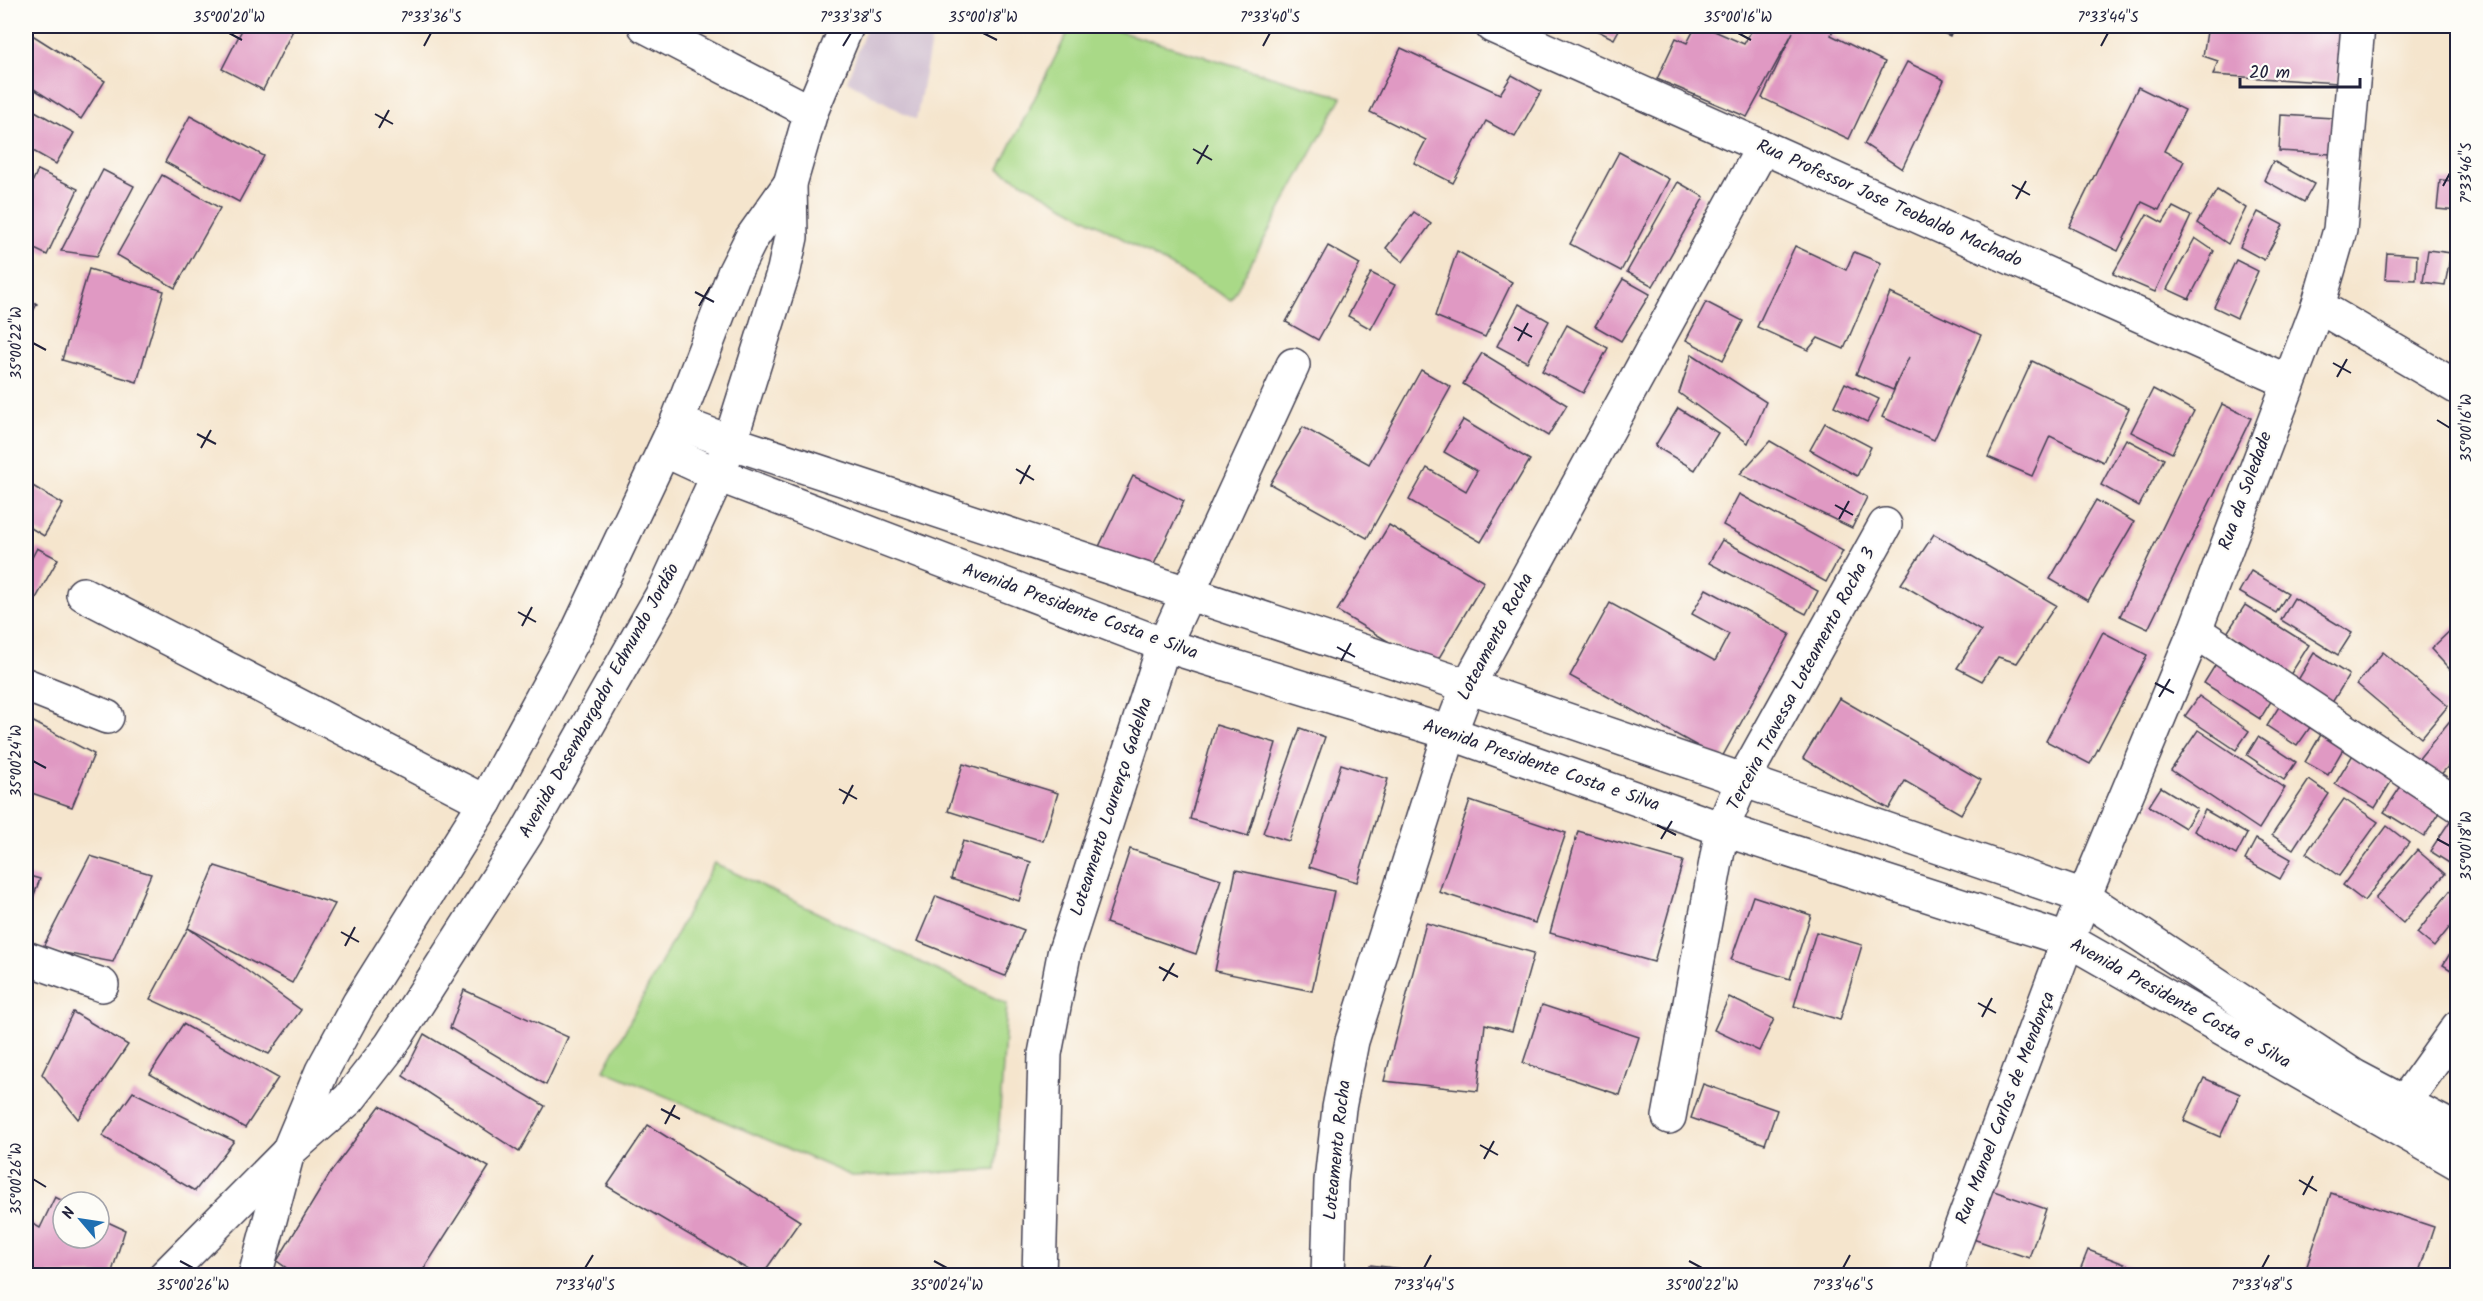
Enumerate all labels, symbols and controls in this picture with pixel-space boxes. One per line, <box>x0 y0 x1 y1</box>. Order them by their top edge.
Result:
text: 35°00'20"W <box>193 6 265 30</box>
text: 7°33'36"S <box>400 6 462 30</box>
text: 7°33'38"S <box>820 6 882 30</box>
text: 35°00'18"W <box>948 6 1018 30</box>
text: 7°33'40"S <box>1240 6 1300 30</box>
text: 35°00'16"W <box>1704 6 1773 30</box>
text: 7°33'44"S <box>2078 6 2138 30</box>
scale bar <box>2240 51 2360 89</box>
text: 20 m <box>2249 59 2290 88</box>
street label: Rua Professor Jose Teobaldo Machado <box>1751 132 2027 276</box>
text: 7°33'46"S <box>2455 143 2479 203</box>
text: 35°00'22"W <box>5 306 29 380</box>
text: 35°00'16"W <box>2455 393 2479 462</box>
street label: Rua da Soledade <box>2211 428 2281 554</box>
street label: Terceira Travessa Loteamento Rocha 3 <box>1720 542 1884 816</box>
street label: Avenida Presidente Costa e Silva <box>958 556 1202 668</box>
street label: Avenida Desembargador Edmundo Jordão <box>512 558 688 844</box>
street label: Loteamento Rocha <box>1450 568 1542 706</box>
street label: Loteamento Lourenço Gadelha <box>1063 694 1161 920</box>
street label: Avenida Presidente Costa e Silva <box>1419 712 1663 820</box>
text: 35°00'24"W <box>5 724 29 797</box>
text: 35°00'18"W <box>2455 811 2479 881</box>
street label: Avenida Presidente Costa e Silva <box>2064 931 2296 1077</box>
street label: Rua Manoel Carlos de Mendonça <box>1948 988 2064 1228</box>
street label: Loteamento Rocha <box>1316 1079 1360 1221</box>
text: 35°00'26"W <box>5 1142 29 1215</box>
north arrow <box>51 1190 111 1250</box>
text: N <box>56 1203 83 1224</box>
text: 35°00'26"W <box>157 1274 230 1298</box>
text: 7°33'40"S <box>555 1274 615 1298</box>
text: 35°00'24"W <box>911 1274 984 1298</box>
text: 7°33'44"S <box>1394 1274 1454 1298</box>
text: 35°00'22"W <box>1665 1274 1739 1298</box>
text: 7°33'46"S <box>1813 1274 1873 1298</box>
text: 7°33'48"S <box>2231 1274 2293 1298</box>

